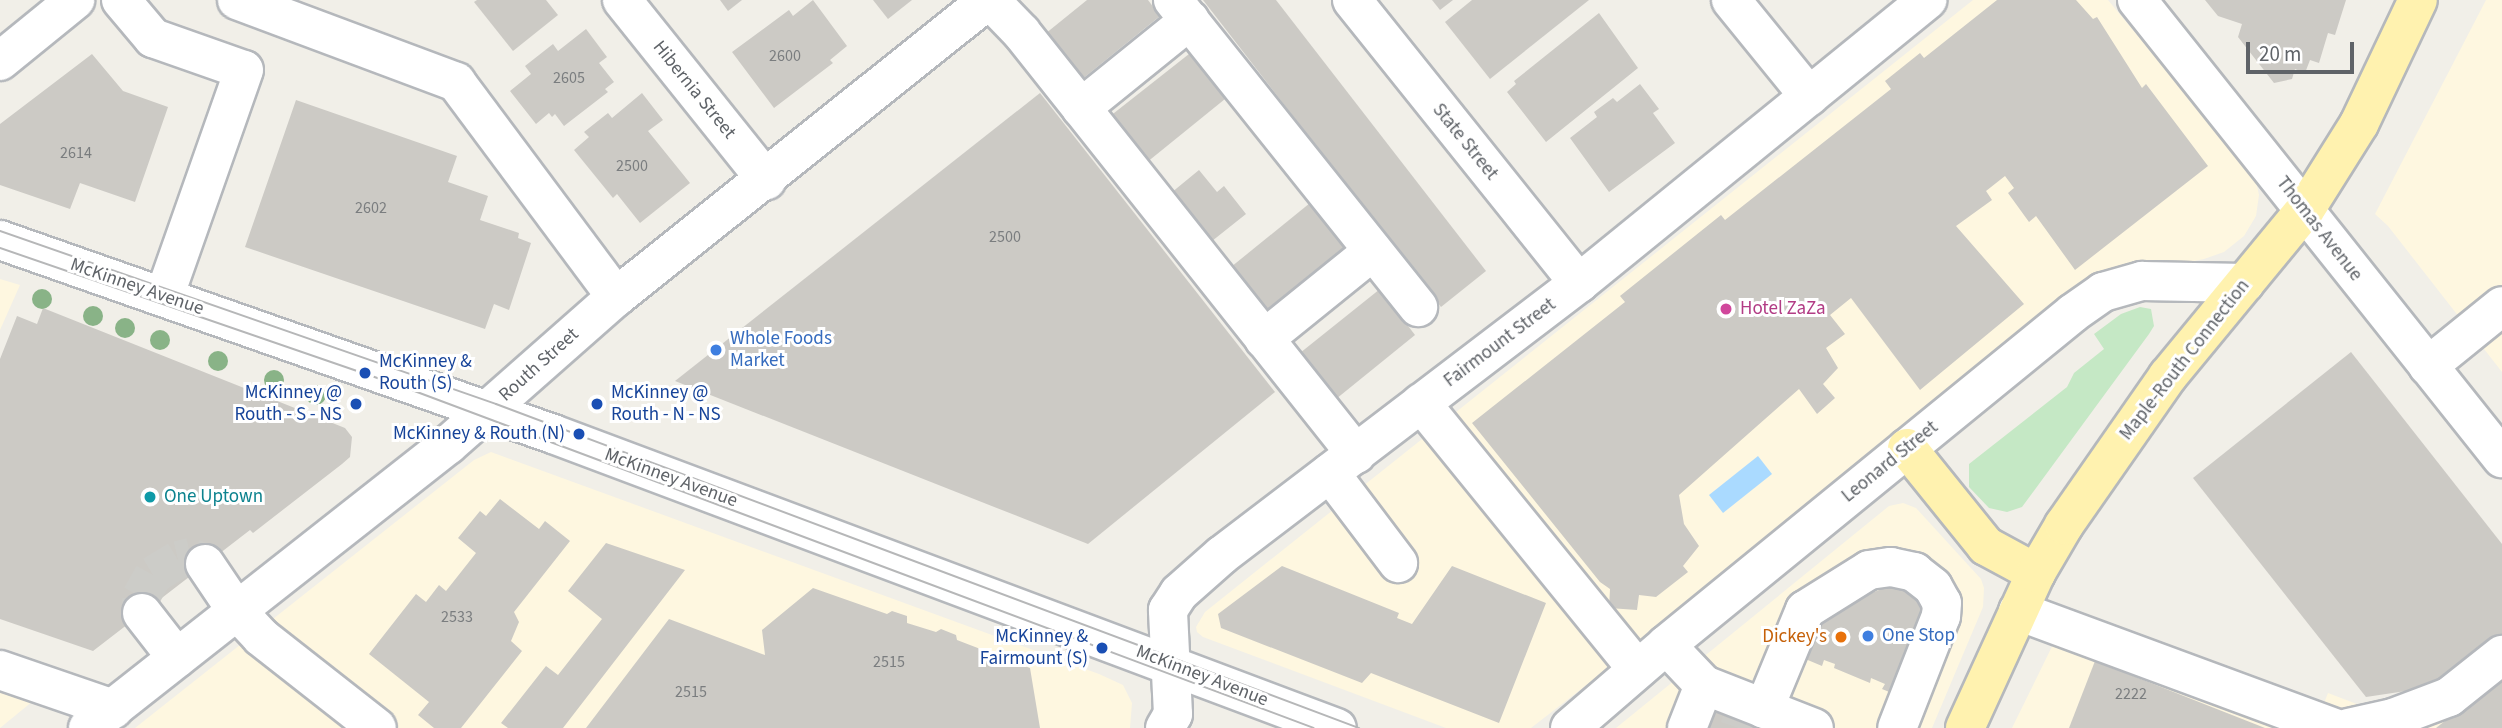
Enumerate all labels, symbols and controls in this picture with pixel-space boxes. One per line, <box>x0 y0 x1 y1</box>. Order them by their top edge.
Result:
scale bar <box>2250 28 2358 72</box>
street label: Hibernia Street <box>647 36 741 144</box>
text: 20 m <box>2259 39 2301 69</box>
house number: 2600 <box>769 46 801 66</box>
house number: 2605 <box>553 68 585 88</box>
street label: State Street <box>1427 99 1503 185</box>
house number: 2614 <box>60 143 92 163</box>
house number: 2500 <box>616 156 648 176</box>
street label: Thomas Avenue <box>2271 172 2367 286</box>
house number: 2602 <box>355 198 387 218</box>
house number: 2500 <box>989 227 1021 247</box>
street label: McKinney Avenue <box>67 253 207 321</box>
street label: Maple-Routh Connection <box>2115 275 2255 445</box>
street label: Fairmount Street <box>1440 294 1560 392</box>
place label: Hotel ZaZa <box>1740 298 1826 320</box>
marker: Hotel ZaZa <box>1718 301 1734 317</box>
street label: Routh Street <box>494 323 584 407</box>
place label: Whole Foods Market <box>730 328 832 372</box>
marker: Whole Foods Market <box>708 342 724 358</box>
place label: McKinney & Routh (S) <box>379 351 472 395</box>
marker: McKinney & Routh (S) <box>357 365 373 381</box>
place label: McKinney @ Routh - S - NS <box>234 382 342 426</box>
place label: McKinney @ Routh - N - NS <box>611 382 721 426</box>
marker: McKinney @ Routh - S - NS <box>348 396 364 412</box>
marker: McKinney @ Routh - N - NS <box>589 396 605 412</box>
street label: Leonard Street <box>1837 416 1943 508</box>
place label: McKinney & Routh (N) <box>393 423 565 445</box>
marker: McKinney & Routh (N) <box>571 426 587 442</box>
street label: McKinney Avenue <box>601 443 741 513</box>
place label: One Uptown <box>164 486 263 508</box>
marker: One Uptown <box>142 489 158 505</box>
house number: 2533 <box>441 607 473 627</box>
place label: One Stop <box>1882 625 1955 647</box>
place label: McKinney & Fairmount (S) <box>980 626 1088 670</box>
place label: Dickey's <box>1762 626 1827 648</box>
marker: One Stop <box>1860 628 1876 644</box>
marker: Dickey's <box>1833 629 1849 645</box>
marker: McKinney & Fairmount (S) <box>1094 640 1110 656</box>
street label: McKinney Avenue <box>1133 640 1271 712</box>
house number: 2515 <box>873 652 905 672</box>
house number: 2515 <box>675 682 707 702</box>
house number: 2222 <box>2115 684 2147 704</box>

